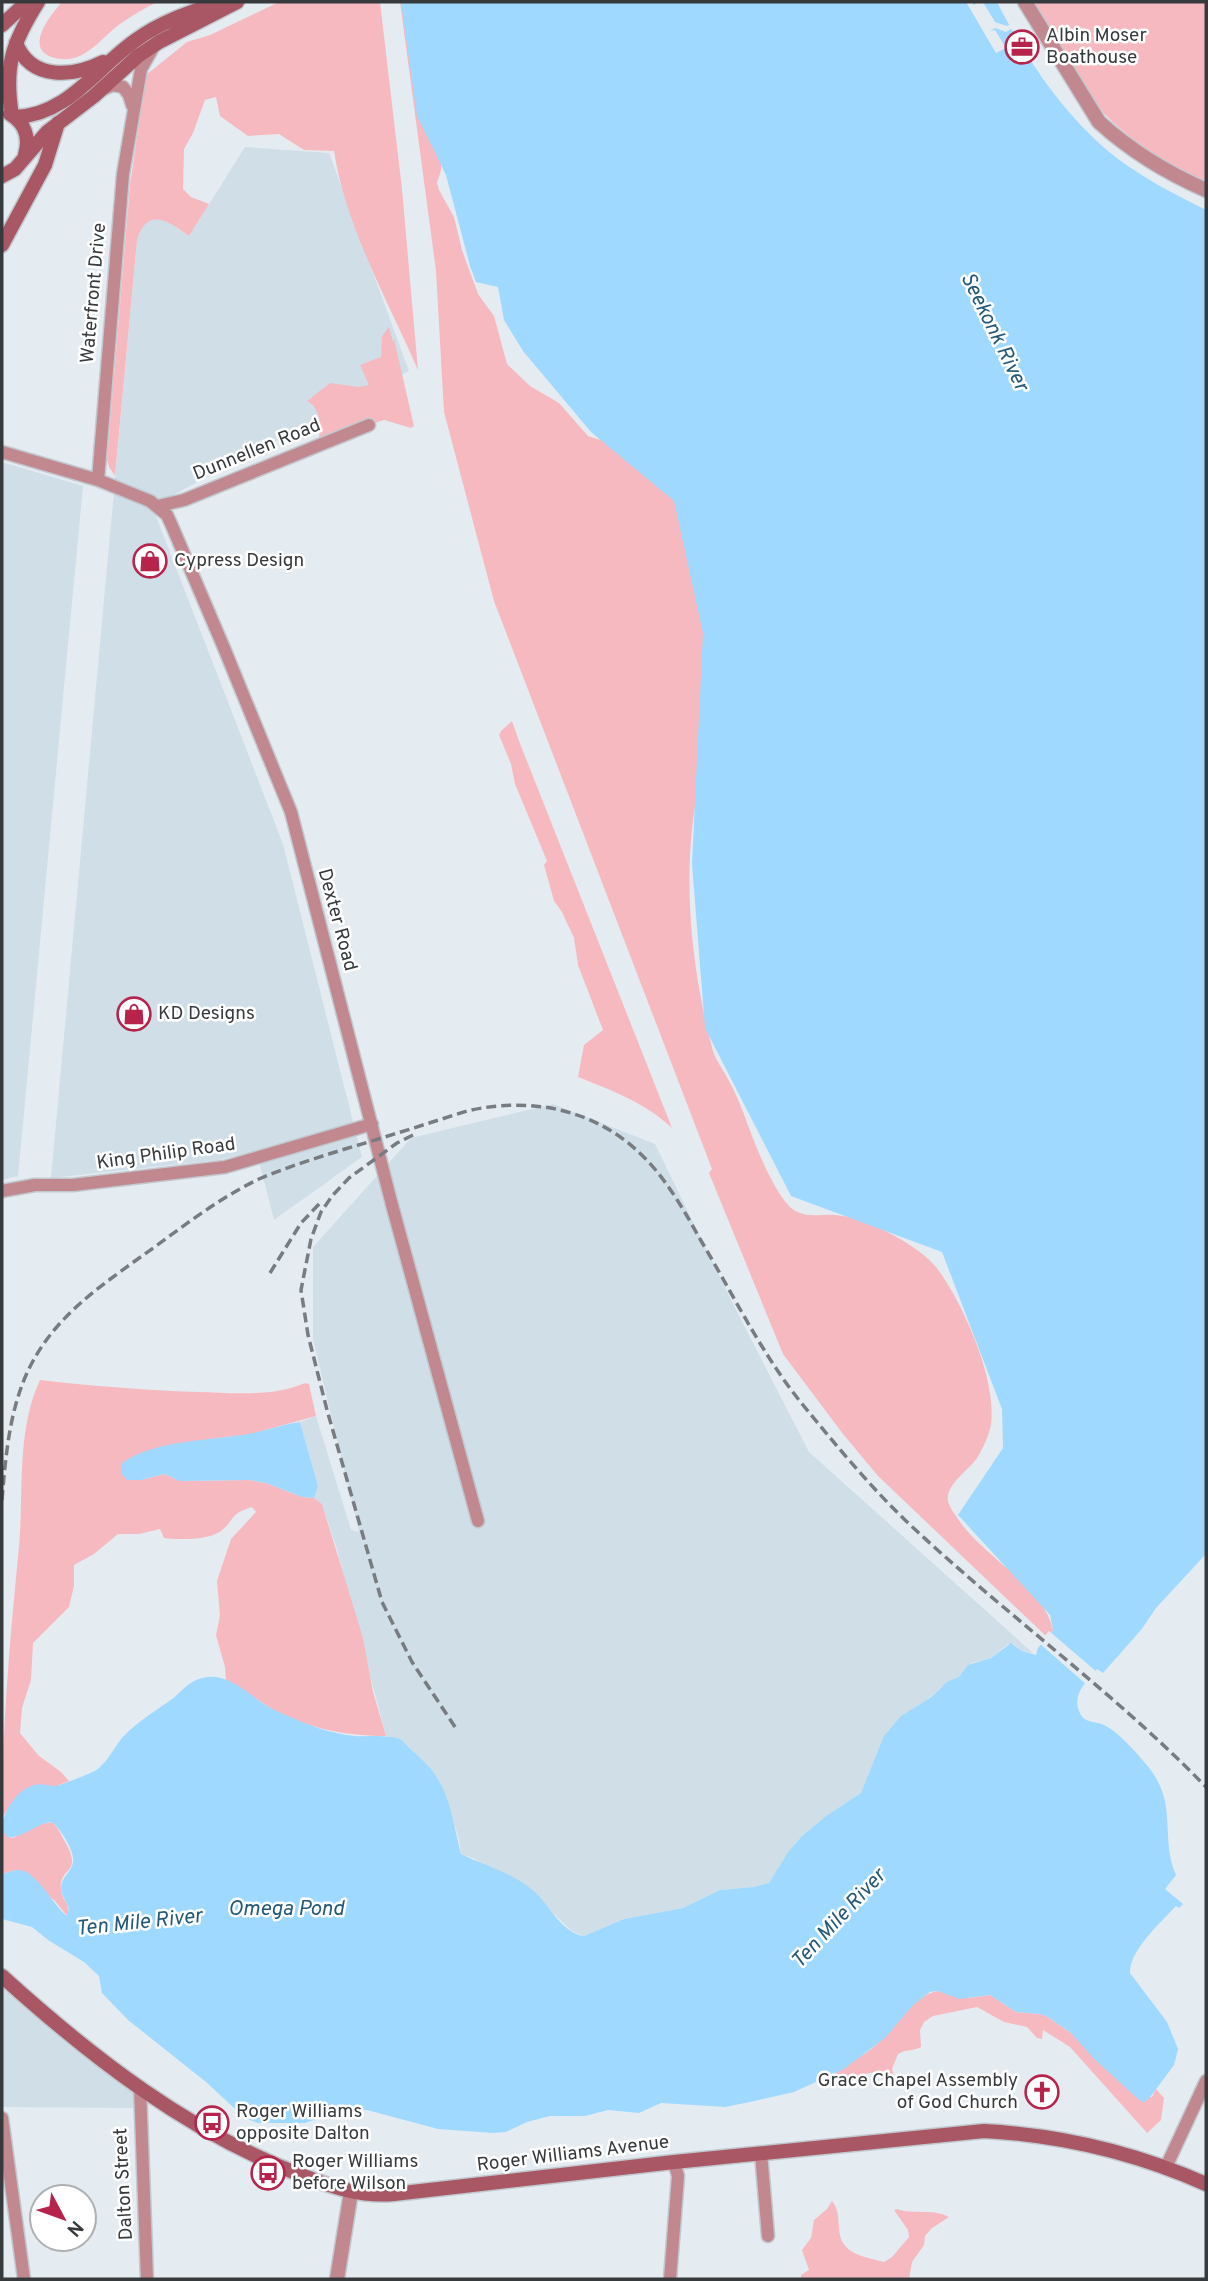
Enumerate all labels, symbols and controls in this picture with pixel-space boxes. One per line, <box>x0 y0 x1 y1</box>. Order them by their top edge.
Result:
place label: Albin Moser Boathouse <box>1046 24 1147 70</box>
office icon: Albin Moser Boathouse <box>1003 28 1041 66</box>
street label: Waterfront Drive <box>76 222 112 364</box>
water label: Seekonk River <box>954 268 1035 398</box>
street label: Dunnellen Road <box>190 414 324 486</box>
shop icon: Cypress Design <box>131 542 169 580</box>
place label: Cypress Design <box>174 549 304 573</box>
street label: Dexter Road <box>312 866 362 974</box>
shop icon: KD Designs <box>115 995 153 1033</box>
place label: KD Designs <box>158 1002 255 1026</box>
street label: King Philip Road <box>95 1132 237 1176</box>
water label: Ten Mile River <box>786 1862 894 1975</box>
water label: Omega Pond <box>228 1896 345 1923</box>
water label: Ten Mile River <box>74 1903 206 1943</box>
place label: Grace Chapel Assembly of God Church <box>817 2069 1018 2115</box>
church icon: Grace Chapel Assembly of God Church <box>1023 2073 1061 2111</box>
place label: Roger Williams opposite Dalton <box>236 2100 370 2146</box>
bus stop icon: Roger Williams opposite Dalton <box>193 2104 231 2142</box>
street label: Dalton Street <box>109 2127 139 2241</box>
street label: Roger Williams Avenue <box>475 2130 671 2178</box>
place label: Roger Williams before Wilson <box>292 2150 418 2196</box>
bus stop icon: Roger Williams before Wilson <box>249 2154 287 2192</box>
north arrow <box>28 2183 98 2253</box>
text: N <box>61 2215 88 2241</box>

